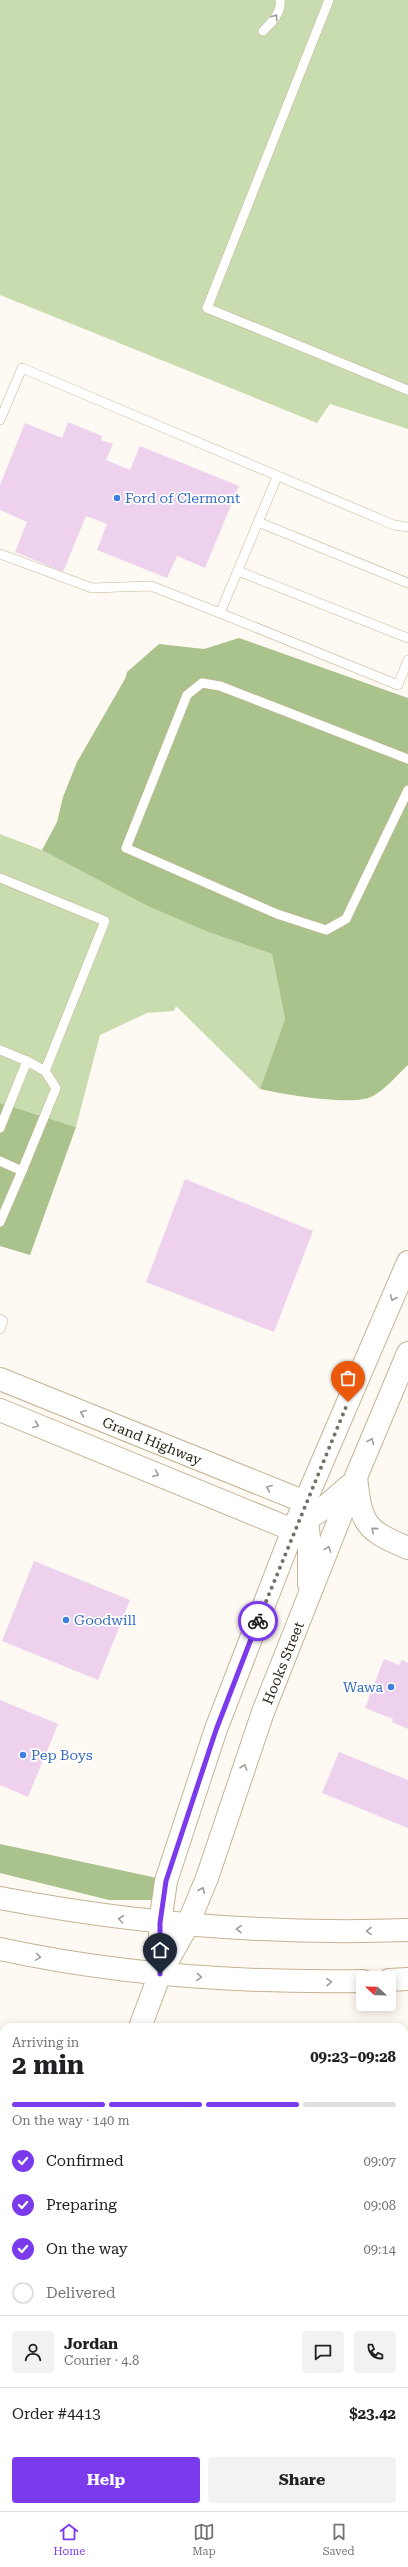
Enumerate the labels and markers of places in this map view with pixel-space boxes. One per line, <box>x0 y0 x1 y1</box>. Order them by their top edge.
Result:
place label: Ford of Clermont <box>125 490 240 506</box>
marker: Ford of Clermont <box>112 493 122 503</box>
pin <box>331 1361 365 1402</box>
place label: Goodwill <box>74 1612 137 1628</box>
marker: Goodwill <box>61 1615 71 1625</box>
place label: Wawa <box>343 1679 383 1695</box>
marker: Wawa <box>386 1682 396 1692</box>
place label: Pep Boys <box>31 1747 93 1763</box>
marker: Pep Boys <box>18 1750 28 1760</box>
pin <box>143 1933 177 1974</box>

